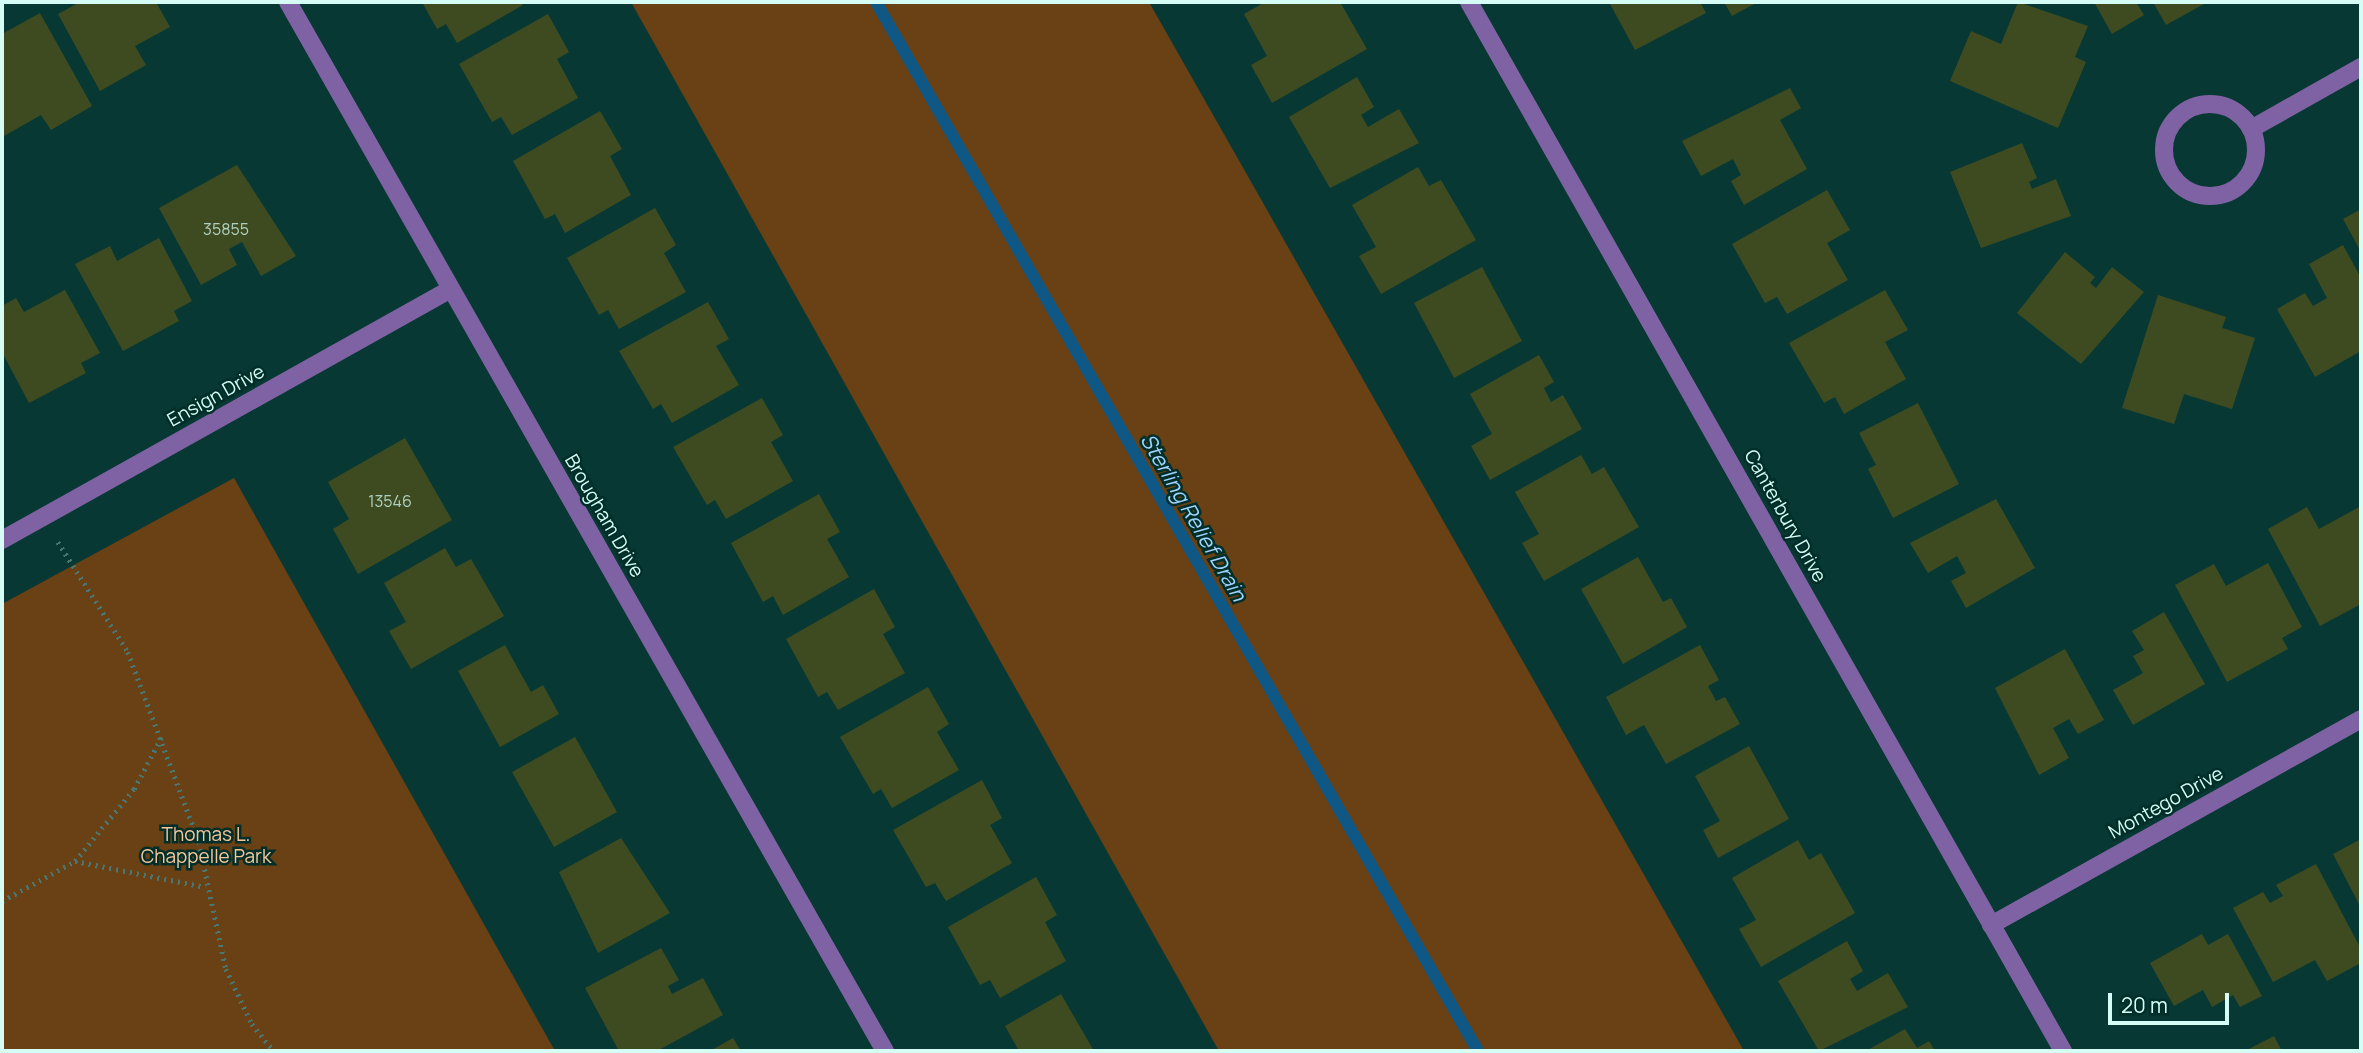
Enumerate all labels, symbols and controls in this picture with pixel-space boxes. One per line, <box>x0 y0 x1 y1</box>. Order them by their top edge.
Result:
house number: 35855 <box>203 219 249 239</box>
street label: Ensign Drive <box>164 360 268 432</box>
water label: Sterling Relief Drain <box>1136 429 1252 605</box>
street label: Canterbury Drive <box>1739 446 1831 586</box>
street label: Brougham Drive <box>560 450 648 582</box>
house number: 13546 <box>368 491 412 511</box>
street label: Montego Drive <box>2105 762 2227 844</box>
park label: Thomas L. Chappelle Park <box>141 824 271 868</box>
scale bar <box>2111 979 2232 1023</box>
text: 20 m <box>2121 991 2168 1019</box>

